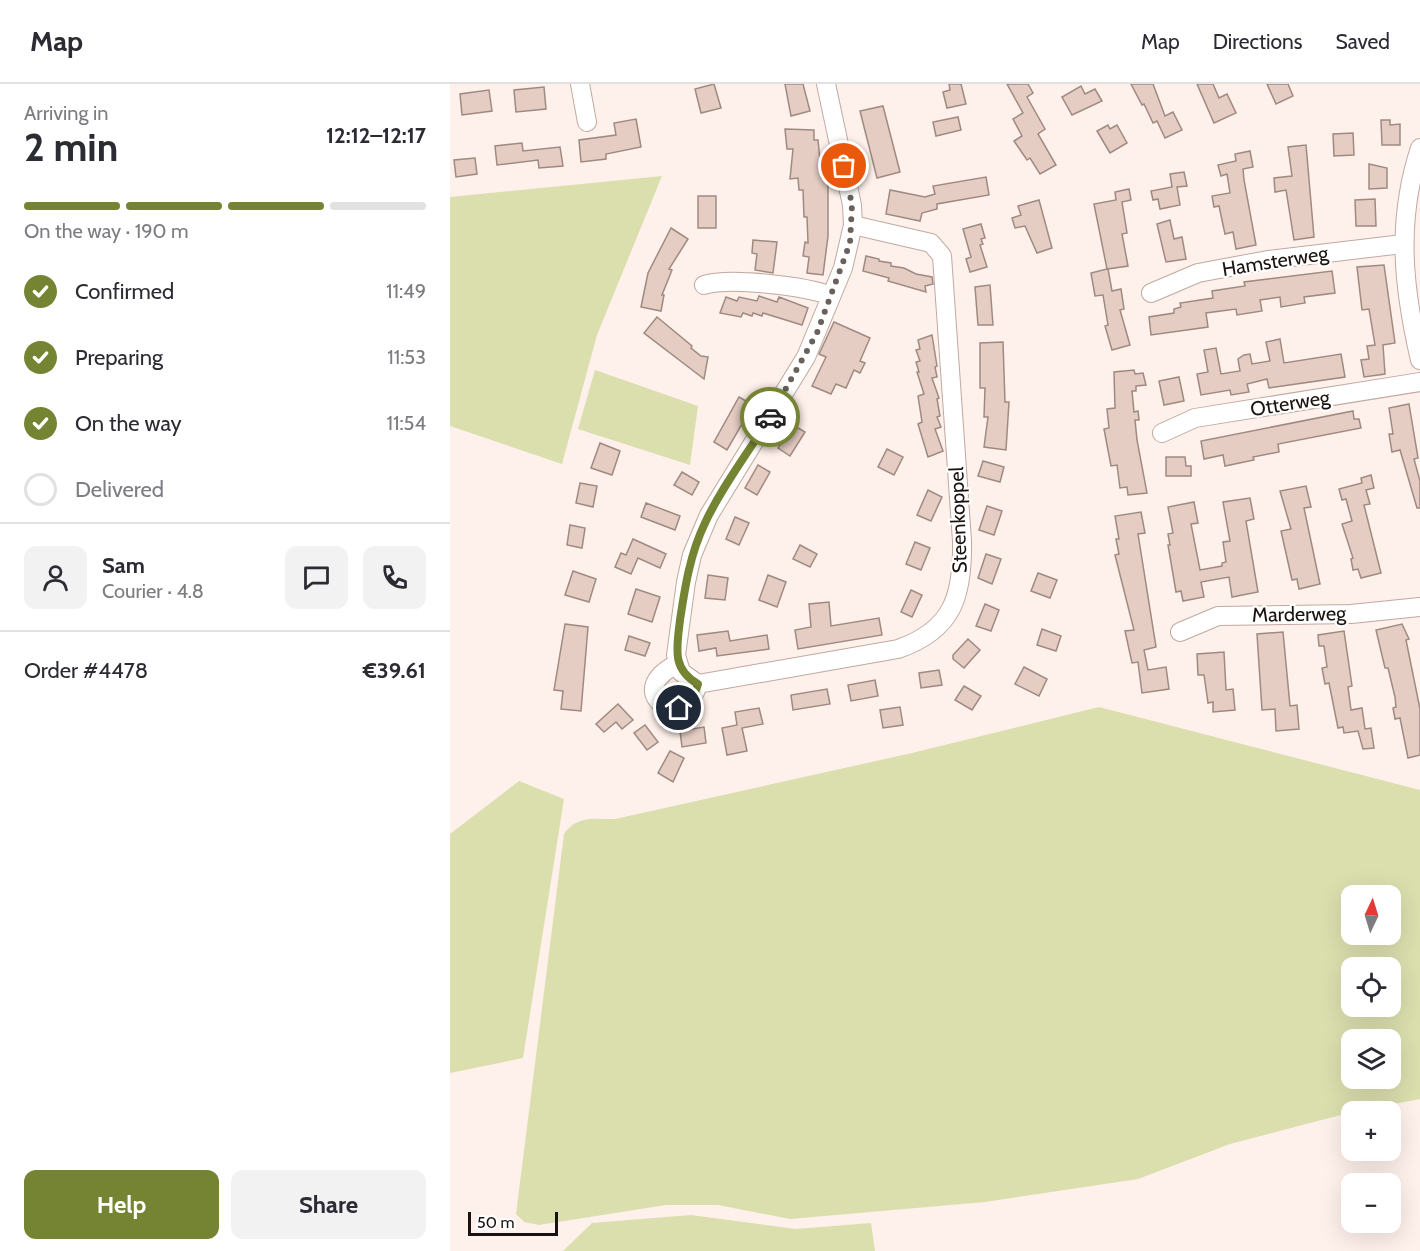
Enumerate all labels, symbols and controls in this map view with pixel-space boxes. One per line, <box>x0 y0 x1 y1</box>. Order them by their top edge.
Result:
text: Map <box>30 24 83 58</box>
text: Map <box>1141 29 1180 54</box>
text: Directions <box>1213 29 1302 54</box>
text: Saved <box>1335 29 1390 54</box>
text: Arriving in <box>24 101 108 125</box>
text: 12:12–12:17 <box>326 122 426 149</box>
text: 2 min <box>24 123 118 171</box>
pin <box>818 140 869 191</box>
icon: bag <box>827 149 860 182</box>
text: On the way · 190 m <box>24 219 189 243</box>
street label: Hamsterweg <box>1220 241 1331 281</box>
icon: check <box>24 275 57 308</box>
text: Confirmed <box>75 278 174 305</box>
text: 11:49 <box>386 279 426 303</box>
icon: check <box>24 341 57 374</box>
text: Preparing <box>75 344 163 371</box>
text: 11:53 <box>387 345 426 369</box>
street label: Otterweg <box>1249 385 1332 421</box>
courier <box>740 387 800 447</box>
icon: car <box>754 401 787 434</box>
icon: check <box>24 407 57 440</box>
text: On the way <box>75 410 182 437</box>
text: 11:54 <box>386 411 426 435</box>
street label: Steenkoppel <box>944 466 972 574</box>
text: Delivered <box>75 476 164 503</box>
button: person <box>24 546 87 609</box>
button: chat <box>285 546 348 609</box>
button: phone <box>363 546 426 609</box>
text: Sam <box>102 552 145 579</box>
text: Courier · 4.8 <box>102 579 204 603</box>
street label: Marderweg <box>1252 601 1347 627</box>
text: Order #4478 <box>24 657 148 684</box>
text: €39.61 <box>363 657 426 684</box>
pin <box>653 682 704 733</box>
icon: home <box>662 691 695 724</box>
north arrow <box>1341 885 1401 945</box>
map controls <box>1341 885 1401 1233</box>
button: locate <box>1341 957 1401 1017</box>
button: layers <box>1341 1029 1401 1089</box>
button: + <box>1341 1101 1401 1161</box>
button: Help <box>24 1170 219 1239</box>
button: Share <box>231 1170 426 1239</box>
button: − <box>1341 1173 1401 1233</box>
scale bar <box>468 1209 558 1236</box>
text: 50 m <box>477 1213 514 1232</box>

